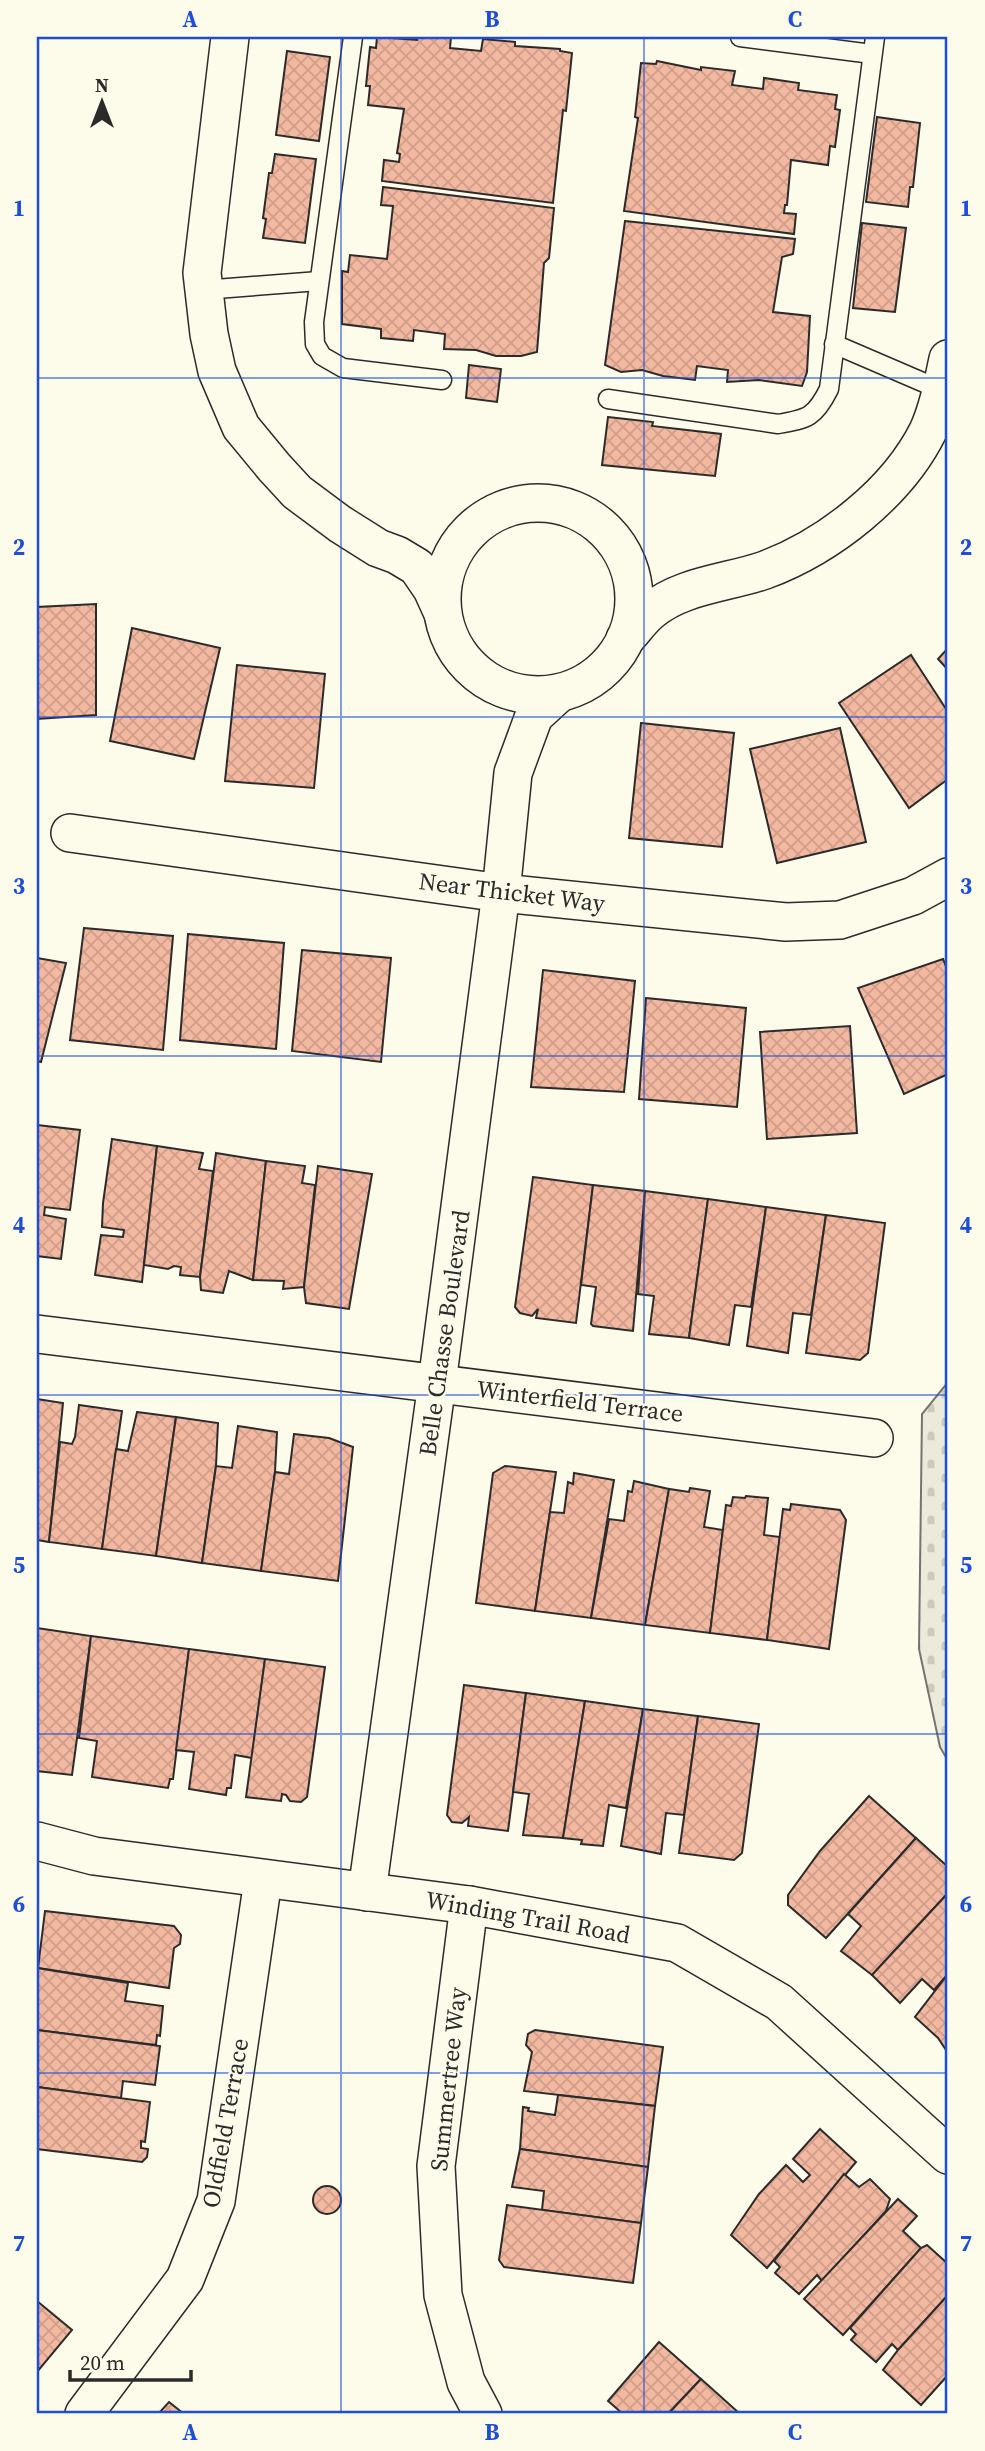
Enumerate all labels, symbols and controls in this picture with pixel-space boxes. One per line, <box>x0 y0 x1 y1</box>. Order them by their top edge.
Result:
text: A <box>182 3 198 35</box>
text: B <box>485 3 500 35</box>
text: C <box>788 3 802 35</box>
north arrow <box>66 66 136 136</box>
text: N <box>95 72 109 98</box>
text: 1 <box>13 192 25 224</box>
text: 1 <box>960 192 972 224</box>
text: 2 <box>13 531 25 563</box>
text: 2 <box>960 531 972 563</box>
street label: Near Thicket Way <box>417 864 608 920</box>
text: 3 <box>13 870 25 902</box>
text: 3 <box>960 870 972 902</box>
street label: Belle Chasse Boulevard <box>410 1207 478 1458</box>
text: 4 <box>13 1209 25 1241</box>
text: 4 <box>960 1209 972 1241</box>
street label: Winterfield Terrace <box>475 1372 685 1430</box>
text: 5 <box>13 1549 25 1581</box>
text: 5 <box>960 1549 972 1581</box>
street label: Winding Trail Road <box>423 1883 633 1951</box>
text: 6 <box>13 1888 25 1920</box>
text: 6 <box>960 1888 972 1920</box>
street label: Summertree Way <box>422 1985 474 2173</box>
street label: Oldfield Terrace <box>194 2036 256 2210</box>
text: 7 <box>13 2227 25 2259</box>
text: 7 <box>960 2227 972 2259</box>
scale bar <box>70 2339 191 2383</box>
text: 20 m <box>80 2348 125 2377</box>
text: A <box>182 2416 198 2448</box>
text: B <box>485 2416 500 2448</box>
text: C <box>788 2416 802 2448</box>

